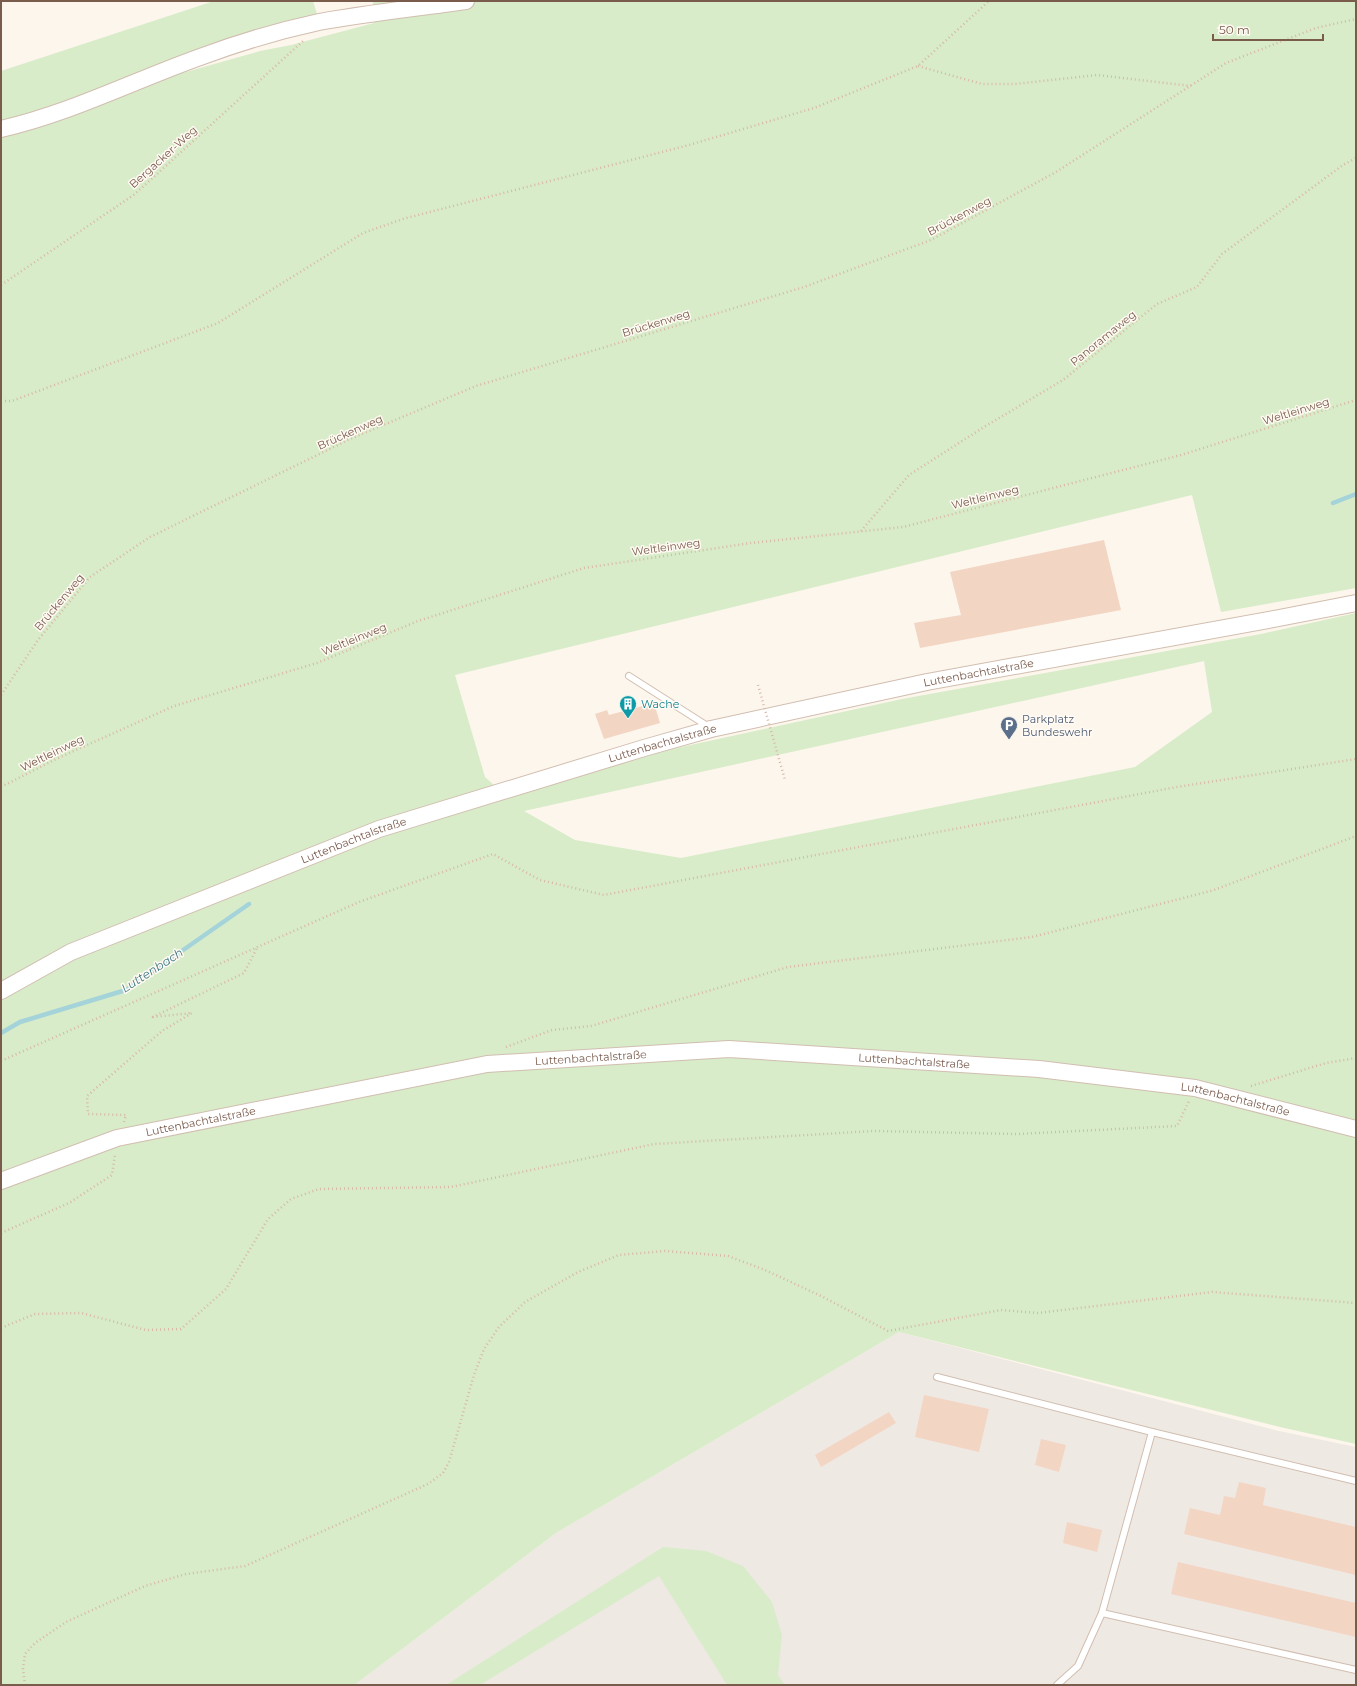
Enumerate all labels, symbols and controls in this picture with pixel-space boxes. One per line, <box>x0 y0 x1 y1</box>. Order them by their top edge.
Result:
scale bar <box>1213 16 1323 42</box>
text: 50 m <box>1219 22 1250 37</box>
street label: Bergacker-Weg <box>126 123 200 191</box>
street label: Brückenweg <box>925 193 993 239</box>
street label: Brückenweg <box>620 306 692 340</box>
street label: Panoramaweg <box>1067 307 1139 369</box>
street label: Weltleinweg <box>1261 394 1331 428</box>
street label: Brückenweg <box>315 411 385 453</box>
street label: Weltleinweg <box>950 482 1020 512</box>
street label: Weltleinweg <box>631 535 701 559</box>
street label: Brückenweg <box>31 571 87 633</box>
street label: Weltleinweg <box>319 620 389 658</box>
street label: Luttenbachtalstraße <box>922 656 1035 690</box>
building icon: Wache <box>618 694 638 719</box>
place label: Wache <box>641 697 680 711</box>
place label: Parkplatz Bundeswehr <box>1022 712 1092 739</box>
parking icon: Parkplatz Bundeswehr <box>999 715 1019 740</box>
street label: Luttenbachtalstraße <box>607 721 718 765</box>
street label: Weltleinweg <box>18 732 86 774</box>
street label: Luttenbachtalstraße <box>299 814 408 867</box>
water label: Luttenbach <box>118 944 186 996</box>
street label: Luttenbachtalstraße <box>534 1047 647 1068</box>
street label: Luttenbachtalstraße <box>858 1050 971 1072</box>
street label: Luttenbachtalstraße <box>1180 1079 1292 1119</box>
street label: Luttenbachtalstraße <box>144 1103 257 1139</box>

